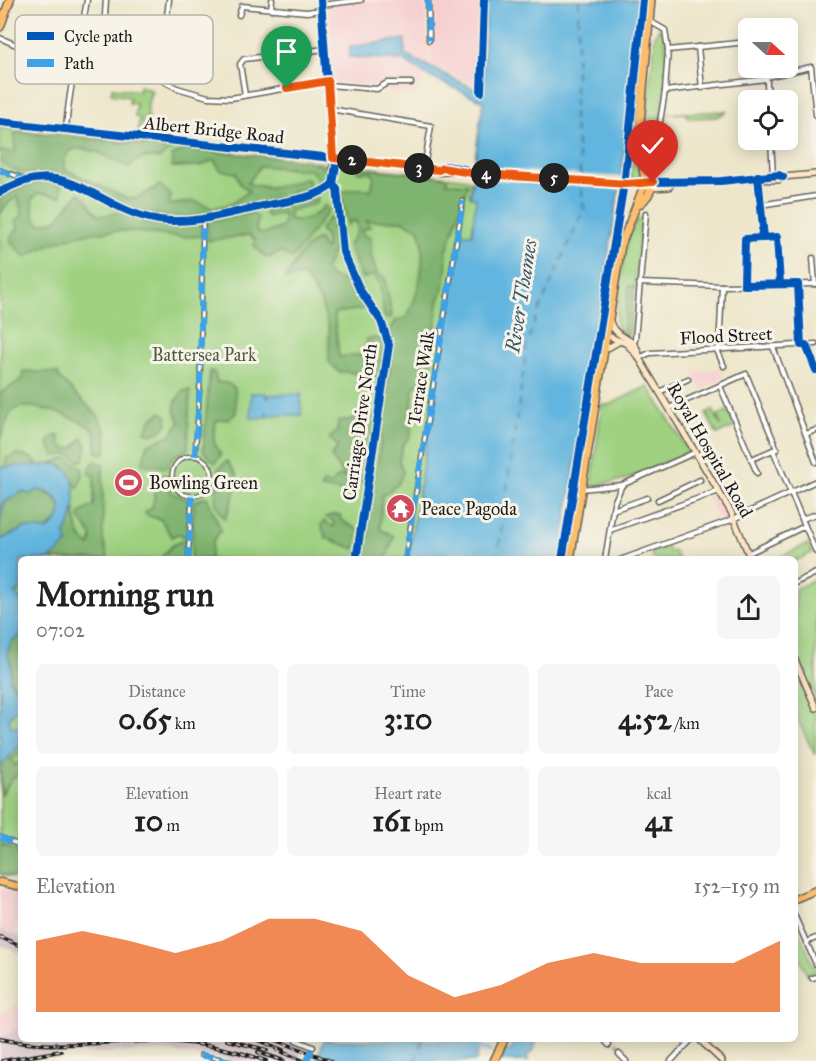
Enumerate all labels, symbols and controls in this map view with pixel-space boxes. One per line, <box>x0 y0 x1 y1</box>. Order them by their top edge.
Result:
legend <box>15 15 213 84</box>
north arrow <box>738 18 798 78</box>
map controls <box>738 18 798 150</box>
pin <box>261 26 312 88</box>
text: Cycle path <box>64 27 133 46</box>
icon: arrive <box>270 35 303 68</box>
text: Path <box>64 54 94 73</box>
button: locate <box>738 90 798 150</box>
street label: Albert Bridge Road <box>142 112 285 149</box>
pin <box>627 120 678 182</box>
icon: check <box>636 129 669 162</box>
pin: 2 <box>337 145 367 175</box>
text: 2 <box>348 150 356 169</box>
pin: 3 <box>404 153 434 183</box>
text: 3 <box>416 158 422 177</box>
pin: 4 <box>471 159 501 189</box>
pin: 5 <box>539 163 569 193</box>
text: 4 <box>482 164 490 183</box>
text: 5 <box>550 168 558 187</box>
water label: River Thames <box>500 236 542 355</box>
street label: Flood Street <box>679 323 773 349</box>
street label: Terrace Walk <box>403 328 439 427</box>
street label: Carriage Drive North <box>338 342 383 502</box>
park label: Battersea Park <box>152 344 257 366</box>
street label: Royal Hospital Road <box>662 379 758 521</box>
sports icon: Bowling Green <box>112 467 144 499</box>
place label: Bowling Green <box>149 472 258 495</box>
temple icon: Peace Pagoda <box>384 493 416 525</box>
place label: Peace Pagoda <box>421 498 517 521</box>
text: Morning run <box>36 575 214 615</box>
button: share <box>717 576 780 639</box>
text: 07:02 <box>36 618 85 642</box>
text: Distance <box>128 682 186 701</box>
text: Time <box>390 682 426 701</box>
text: Pace <box>644 682 674 701</box>
text: 0.65 <box>118 701 171 737</box>
text: 3:10 <box>384 701 432 737</box>
text: 4:52 <box>618 701 671 737</box>
text: km <box>171 714 196 733</box>
text: /km <box>671 714 700 733</box>
text: Elevation <box>125 784 189 803</box>
text: Heart rate <box>374 784 442 803</box>
text: kcal <box>646 784 672 803</box>
text: 10 <box>134 803 163 839</box>
text: 161 <box>372 803 411 839</box>
text: 41 <box>645 803 673 839</box>
text: m <box>163 816 180 835</box>
text: bpm <box>411 816 444 835</box>
text: Elevation <box>36 874 115 898</box>
text: 152–159 m <box>694 874 780 898</box>

